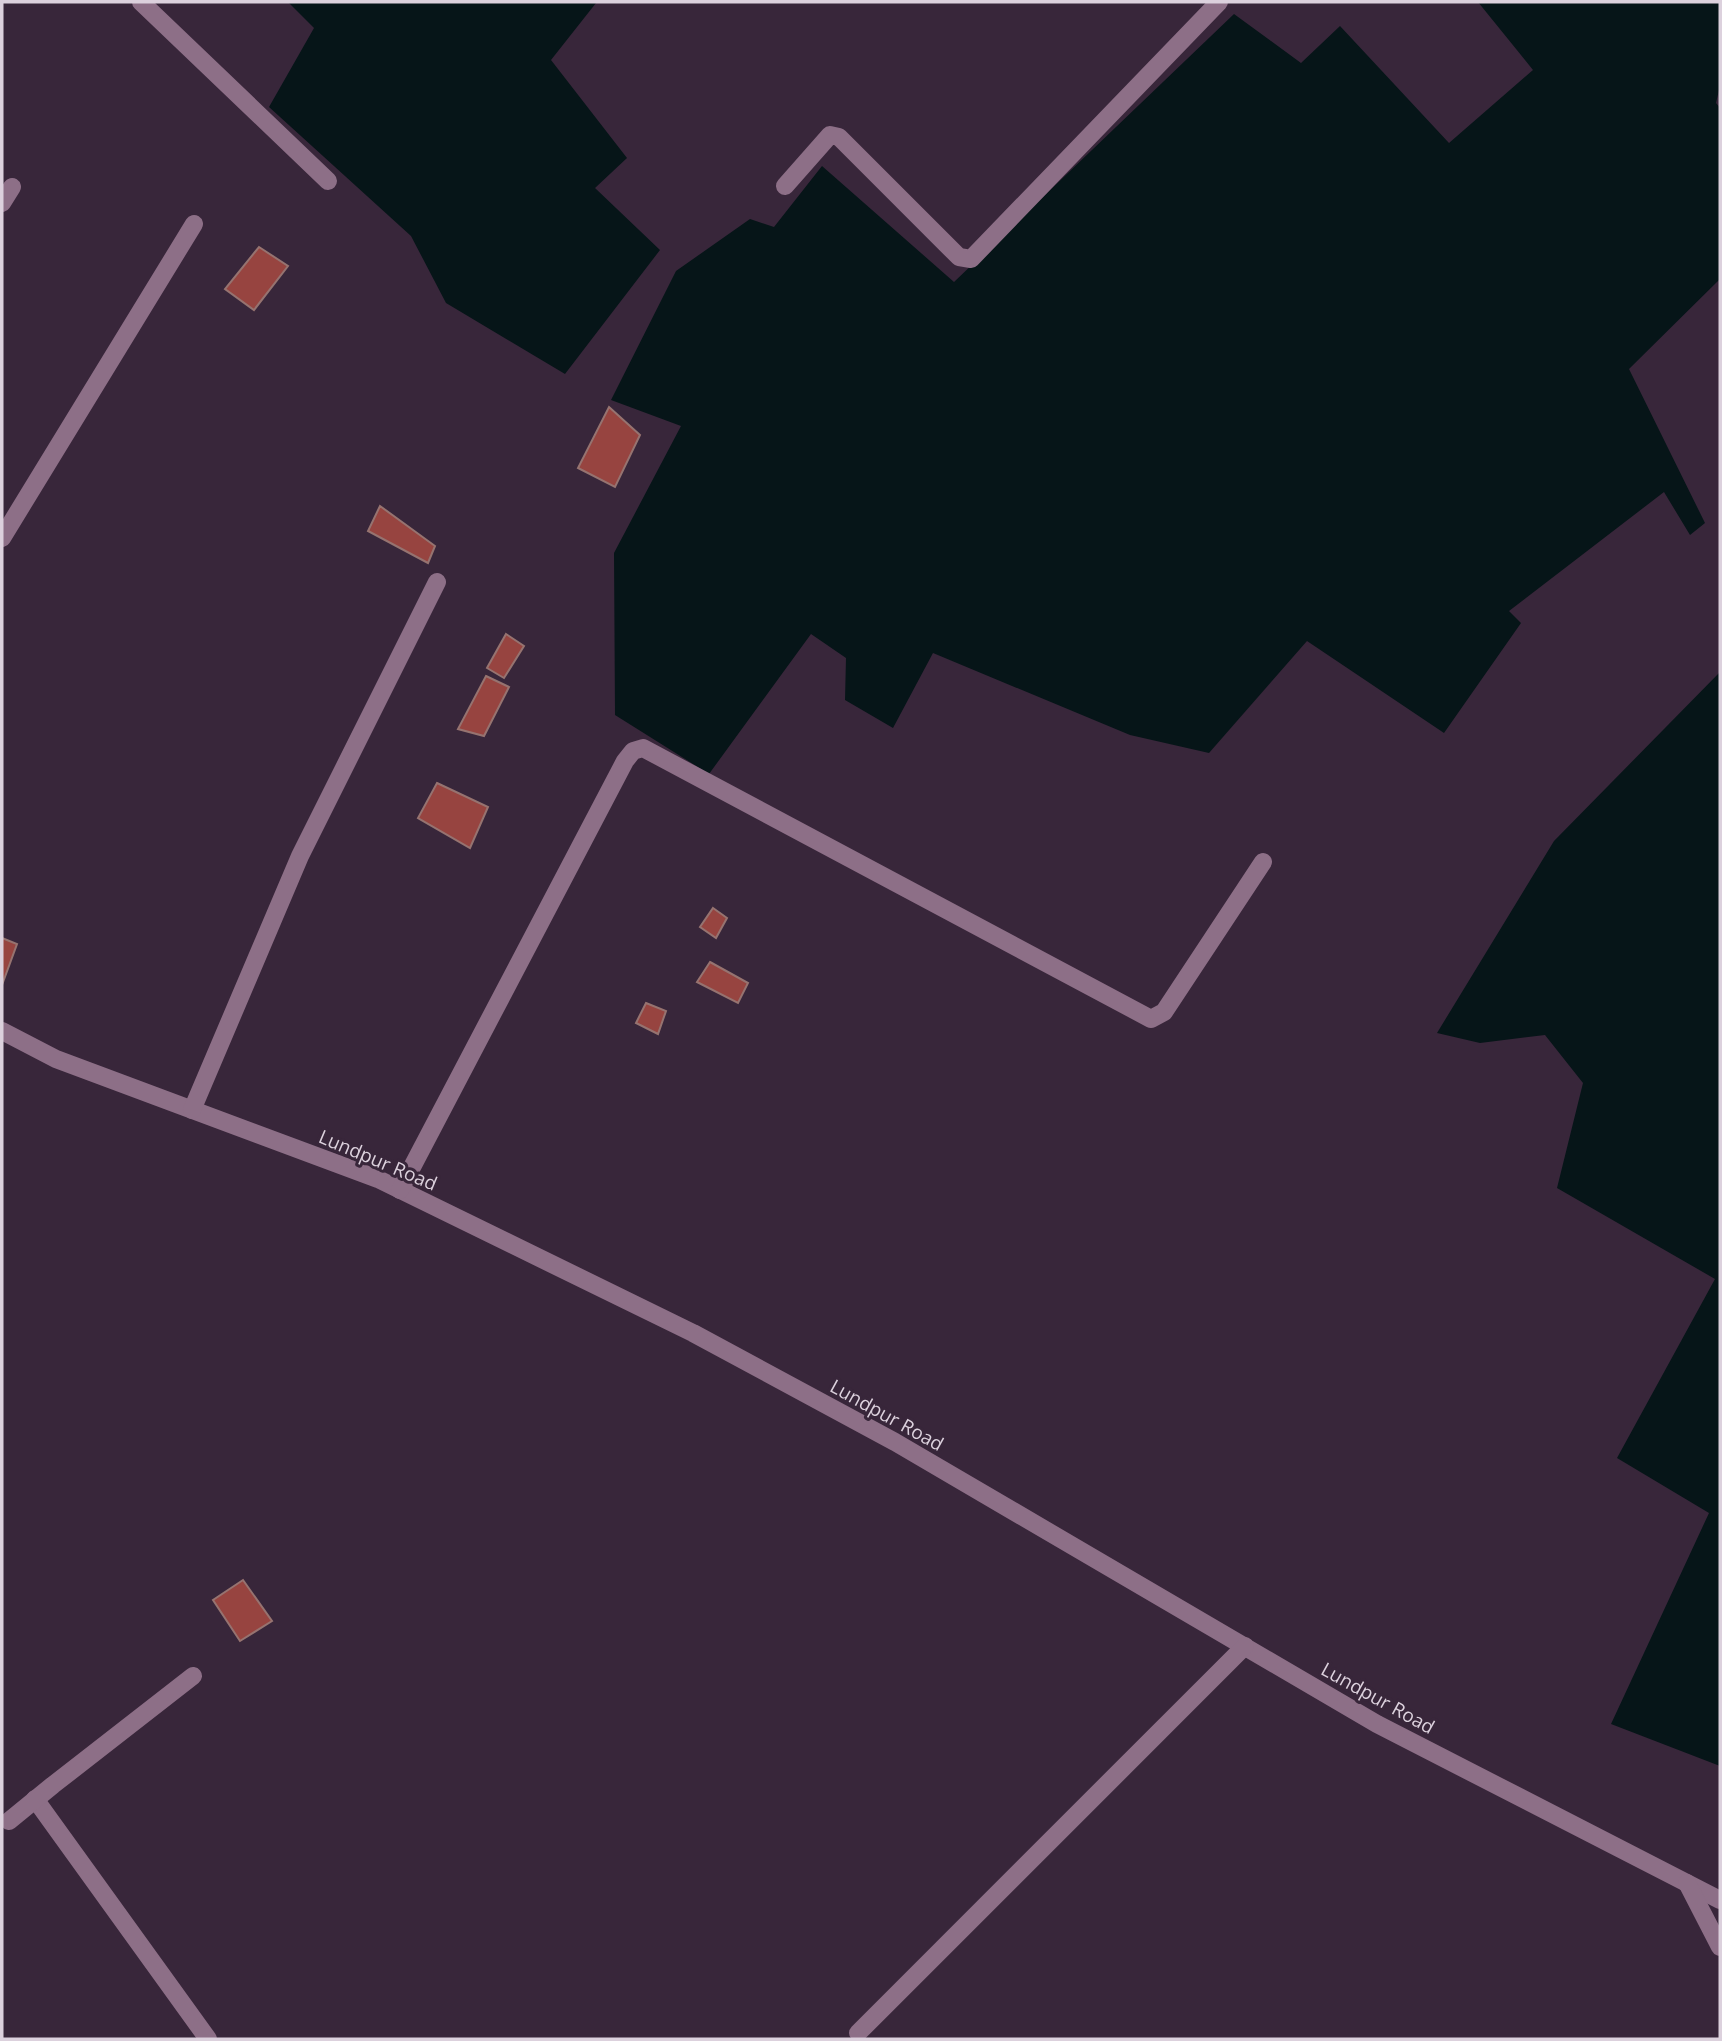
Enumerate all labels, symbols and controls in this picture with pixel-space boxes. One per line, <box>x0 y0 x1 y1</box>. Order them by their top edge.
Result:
street label: Lundpur Road <box>315 1123 441 1197</box>
street label: Lundpur Road <box>826 1373 948 1457</box>
street label: Lundpur Road <box>1317 1656 1439 1740</box>

